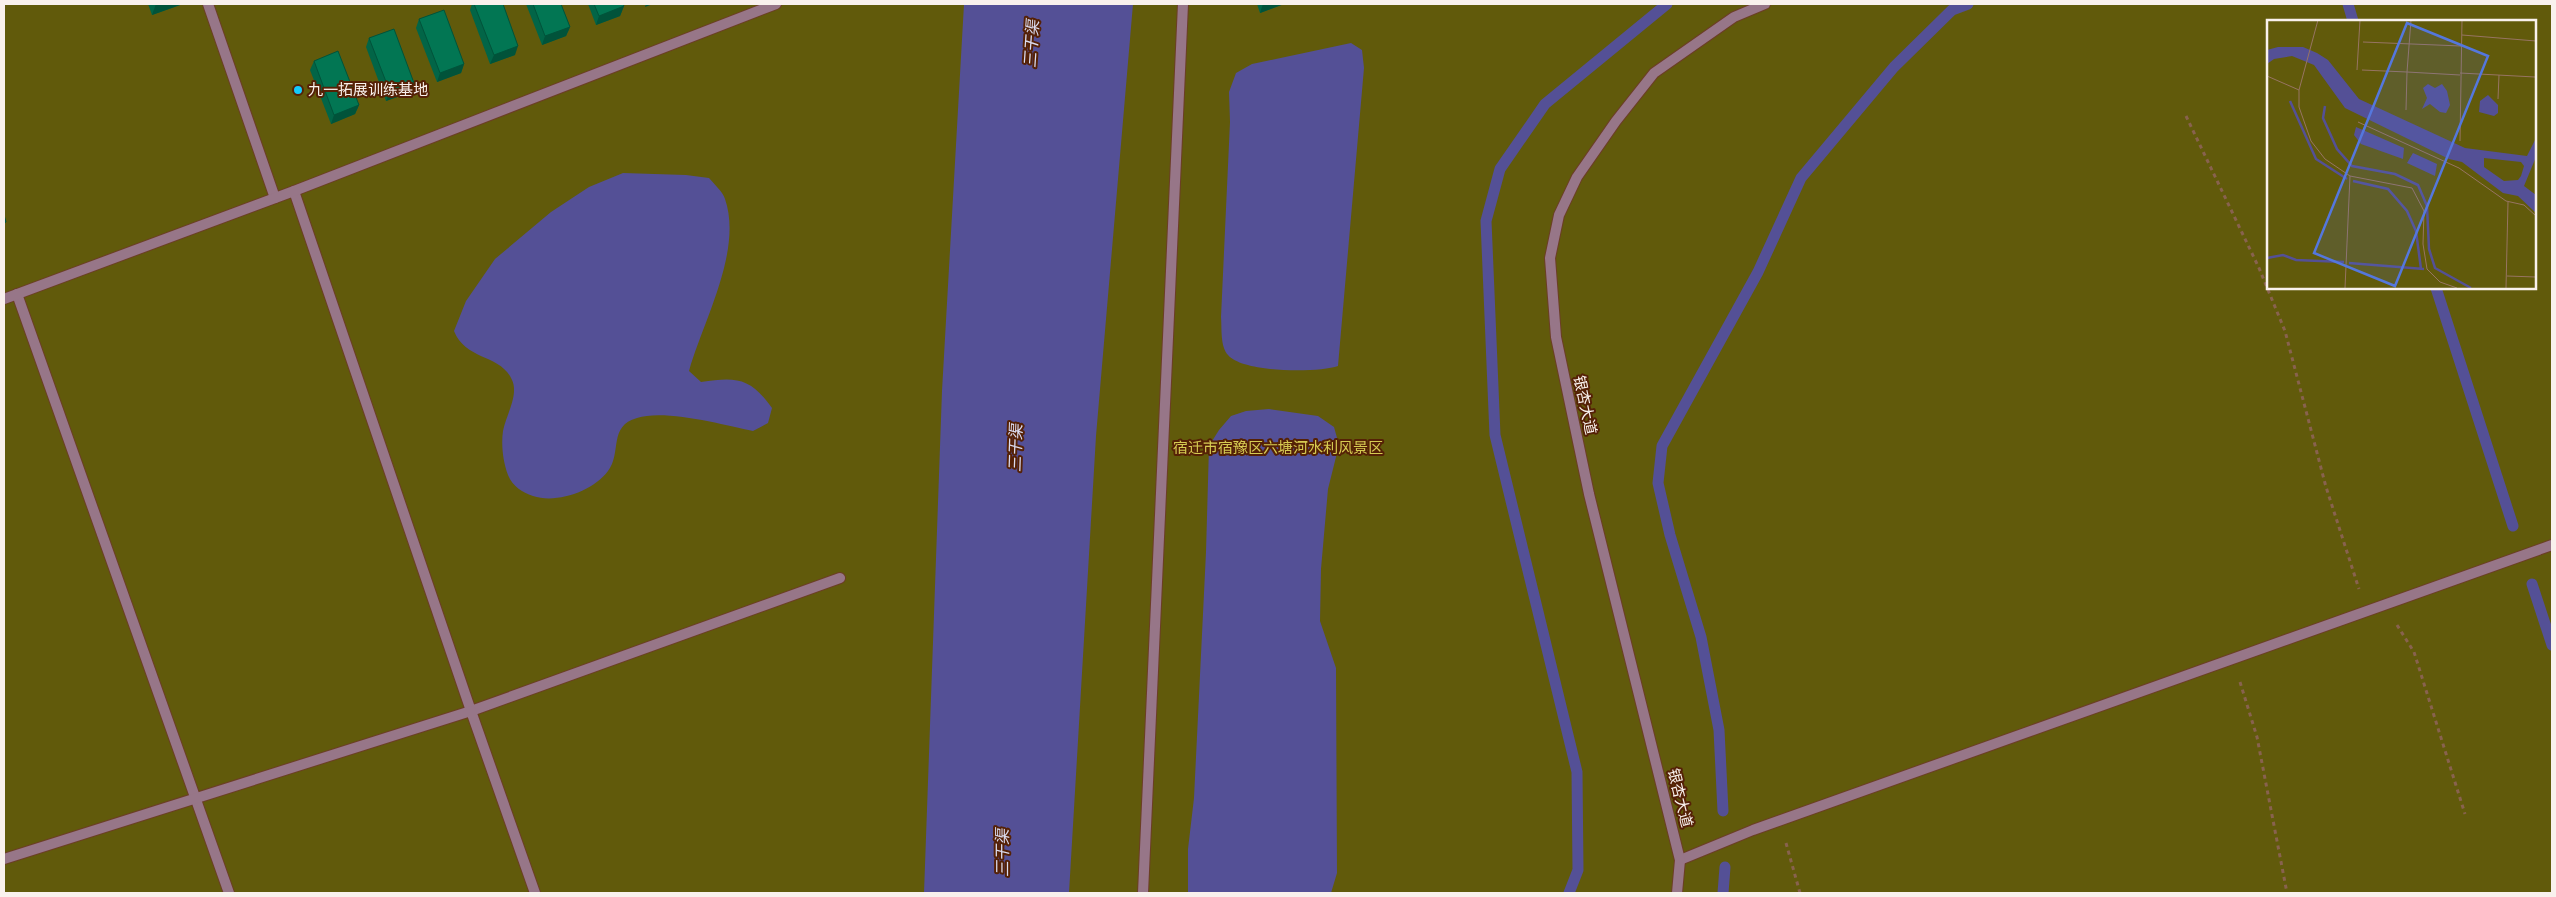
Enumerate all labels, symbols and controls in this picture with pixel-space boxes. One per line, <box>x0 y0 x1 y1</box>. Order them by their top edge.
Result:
water label: 三干渠 <box>1019 17 1043 69</box>
inset map <box>2267 20 2536 289</box>
place label: 九一拓展训练基地 <box>308 80 428 99</box>
marker: 九一拓展训练基地 <box>292 84 304 96</box>
street label: 银杏大道 <box>1570 374 1601 436</box>
water label: 三干渠 <box>1004 422 1026 472</box>
park label: 宿迁市宿豫区六塘河水利风景区 <box>1173 438 1383 457</box>
street label: 银杏大道 <box>1664 766 1697 829</box>
water label: 三干渠 <box>992 827 1012 877</box>

